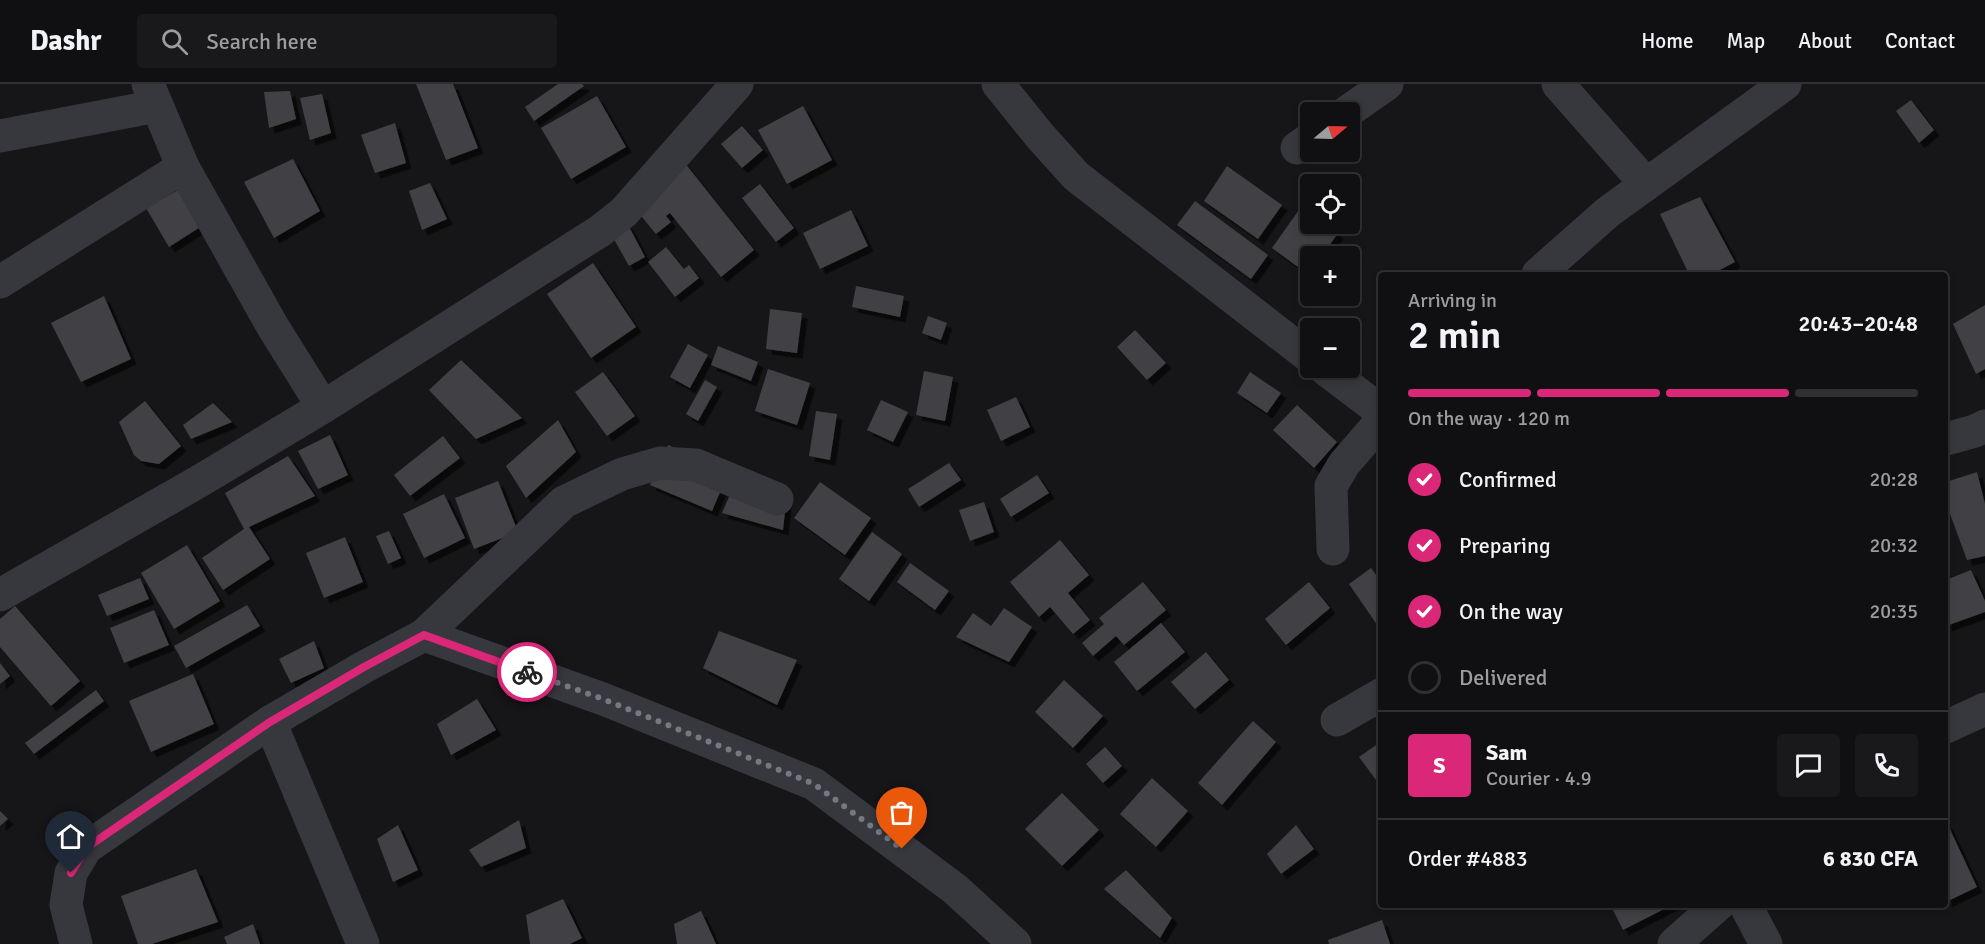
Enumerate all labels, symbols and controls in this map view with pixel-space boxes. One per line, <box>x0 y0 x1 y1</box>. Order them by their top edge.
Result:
search box <box>137 14 557 68</box>
text: Dashr <box>30 24 101 58</box>
icon: search <box>158 25 191 58</box>
text: Search here <box>206 28 317 55</box>
text: Home <box>1641 28 1694 54</box>
text: Map <box>1727 28 1765 54</box>
text: About <box>1798 28 1852 54</box>
text: Contact <box>1885 28 1955 54</box>
north arrow <box>1300 102 1360 162</box>
map controls <box>1300 102 1360 378</box>
button: locate <box>1300 174 1360 234</box>
button: + <box>1300 246 1360 306</box>
text: Arriving in <box>1408 288 1497 313</box>
text: 20:43–20:48 <box>1799 310 1918 337</box>
text: 2 min <box>1408 311 1501 359</box>
button: − <box>1300 318 1360 378</box>
text: On the way · 120 m <box>1408 406 1570 431</box>
icon: check <box>1408 463 1441 496</box>
text: Confirmed <box>1459 466 1557 493</box>
text: 20:28 <box>1869 467 1918 492</box>
icon: check <box>1408 529 1441 562</box>
text: Preparing <box>1459 532 1551 559</box>
text: 20:32 <box>1869 533 1918 558</box>
icon: check <box>1408 595 1441 628</box>
text: On the way <box>1459 598 1563 625</box>
text: 20:35 <box>1869 599 1918 624</box>
courier <box>497 642 557 702</box>
icon: bike <box>511 656 544 689</box>
text: Delivered <box>1459 664 1547 691</box>
button: chat <box>1777 734 1840 797</box>
button: phone <box>1855 734 1918 797</box>
text: Sam <box>1486 739 1527 766</box>
text: S <box>1433 752 1446 779</box>
text: Courier · 4.9 <box>1486 766 1592 791</box>
pin <box>876 787 927 849</box>
icon: bag <box>885 796 918 829</box>
pin <box>45 811 96 873</box>
icon: home <box>54 820 87 853</box>
text: Order #4883 <box>1408 845 1528 872</box>
text: 6 830 CFA <box>1823 845 1918 872</box>

